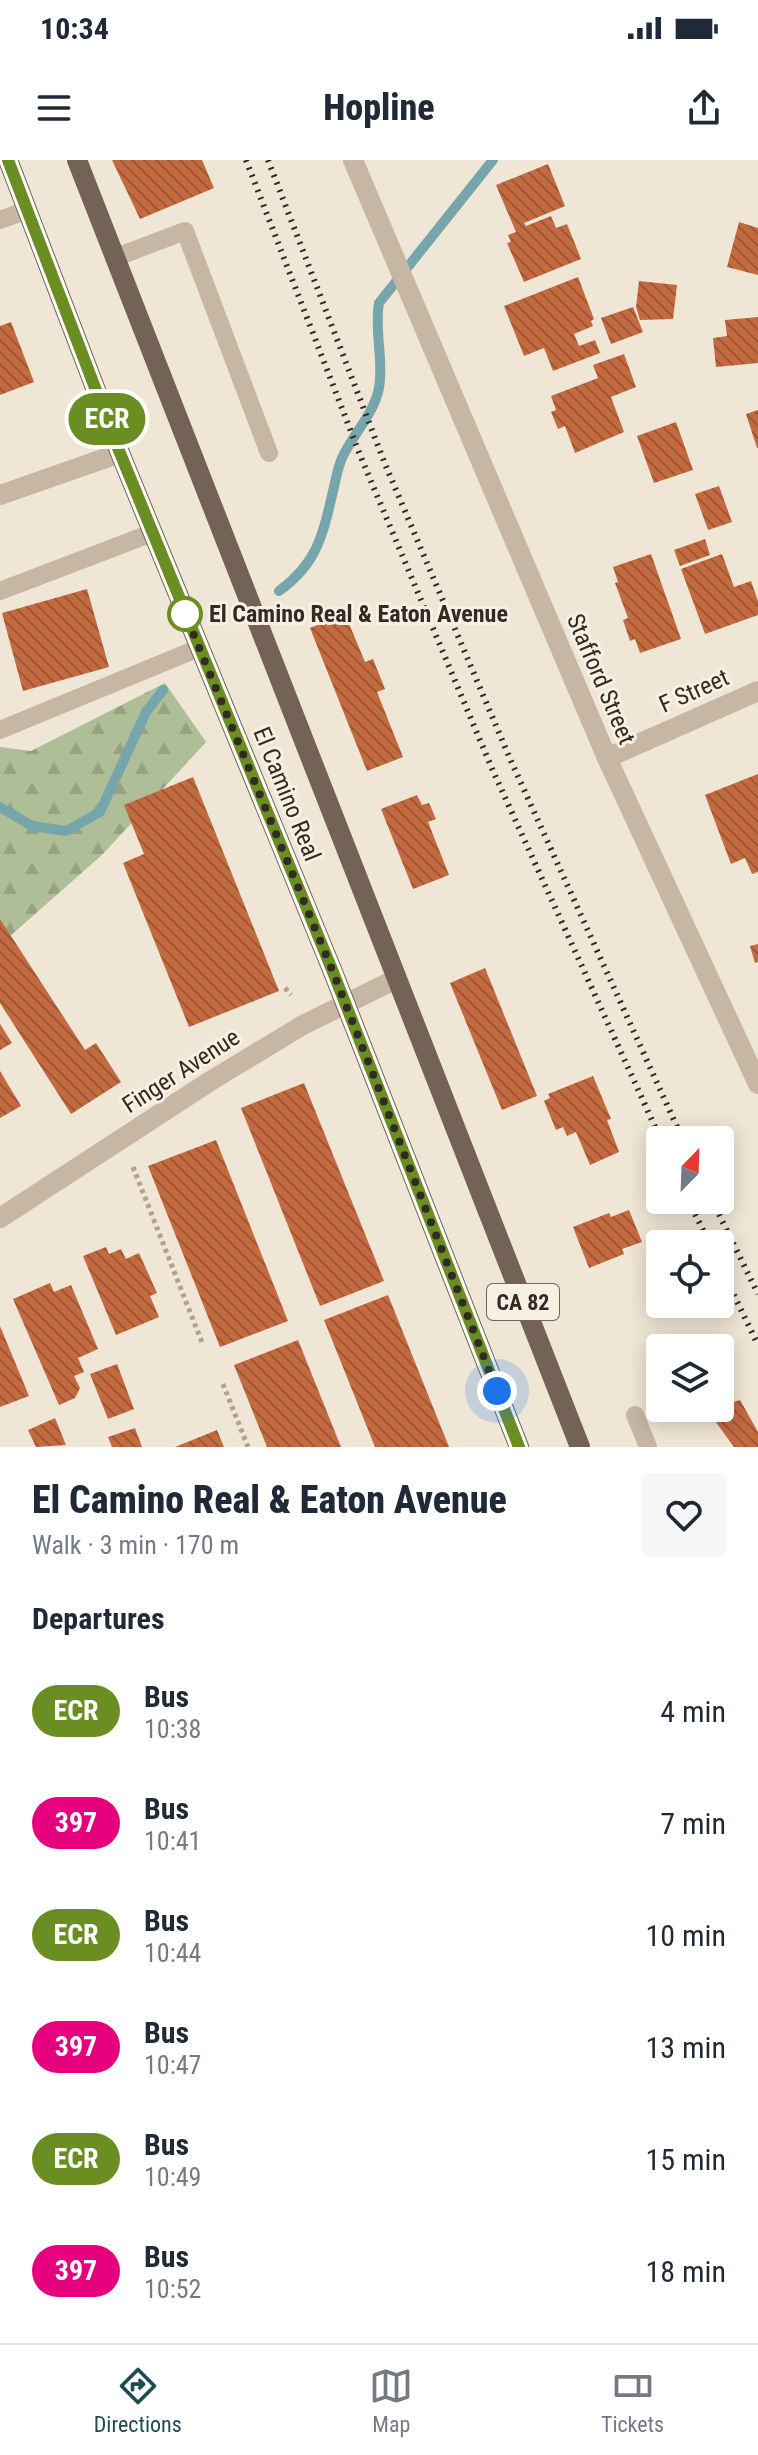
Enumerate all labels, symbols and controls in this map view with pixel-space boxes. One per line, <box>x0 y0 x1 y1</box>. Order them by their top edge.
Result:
text: 10:34 <box>40 11 109 46</box>
icon: menu <box>32 86 76 130</box>
icon: share <box>682 86 726 130</box>
text: Hopline <box>323 87 435 129</box>
line badge: ECR <box>61 393 153 445</box>
text: ECR <box>84 402 130 435</box>
marker: El Camino Real & Eaton Avenue <box>168 597 202 631</box>
place label: El Camino Real & Eaton Avenue <box>209 600 508 628</box>
street label: Stafford Street <box>561 610 641 748</box>
street label: F Street <box>655 663 733 719</box>
street label: El Camino Real <box>247 723 327 865</box>
street label: Finger Avenue <box>117 1023 245 1119</box>
north arrow <box>646 1126 734 1214</box>
map controls <box>646 1126 734 1422</box>
button: locate <box>646 1230 734 1318</box>
road number: CA 82 <box>487 1284 559 1320</box>
button: layers <box>646 1334 734 1422</box>
your location <box>477 1371 517 1411</box>
button: heart <box>642 1473 726 1557</box>
text: El Camino Real & Eaton Avenue <box>32 1478 507 1522</box>
text: Walk · 3 min · 170 m <box>32 1530 239 1560</box>
text: Departures <box>32 1601 165 1636</box>
text: Bus <box>144 1679 189 1714</box>
text: ECR <box>53 1694 99 1727</box>
text: 4 min <box>660 1694 726 1729</box>
text: 10:38 <box>144 1714 201 1744</box>
text: Bus <box>144 1791 189 1826</box>
text: 397 <box>55 1806 97 1839</box>
text: 7 min <box>660 1806 726 1841</box>
text: 10:41 <box>144 1826 201 1856</box>
text: Bus <box>144 1903 189 1938</box>
text: ECR <box>53 1918 99 1951</box>
text: 10 min <box>645 1918 726 1953</box>
text: 10:44 <box>144 1938 201 1968</box>
text: Bus <box>144 2015 189 2050</box>
text: 397 <box>55 2030 97 2063</box>
text: 13 min <box>645 2030 726 2065</box>
text: 10:47 <box>144 2050 201 2080</box>
text: Bus <box>144 2127 189 2162</box>
text: ECR <box>53 2142 99 2175</box>
text: 15 min <box>645 2142 726 2177</box>
text: 10:49 <box>144 2162 201 2192</box>
text: Bus <box>144 2239 189 2274</box>
text: 397 <box>55 2254 97 2287</box>
text: 18 min <box>645 2254 726 2289</box>
text: 10:52 <box>144 2274 201 2304</box>
tab: Directions <box>94 2364 182 2437</box>
tab: Map <box>369 2364 413 2437</box>
tab: Tickets <box>601 2364 664 2437</box>

